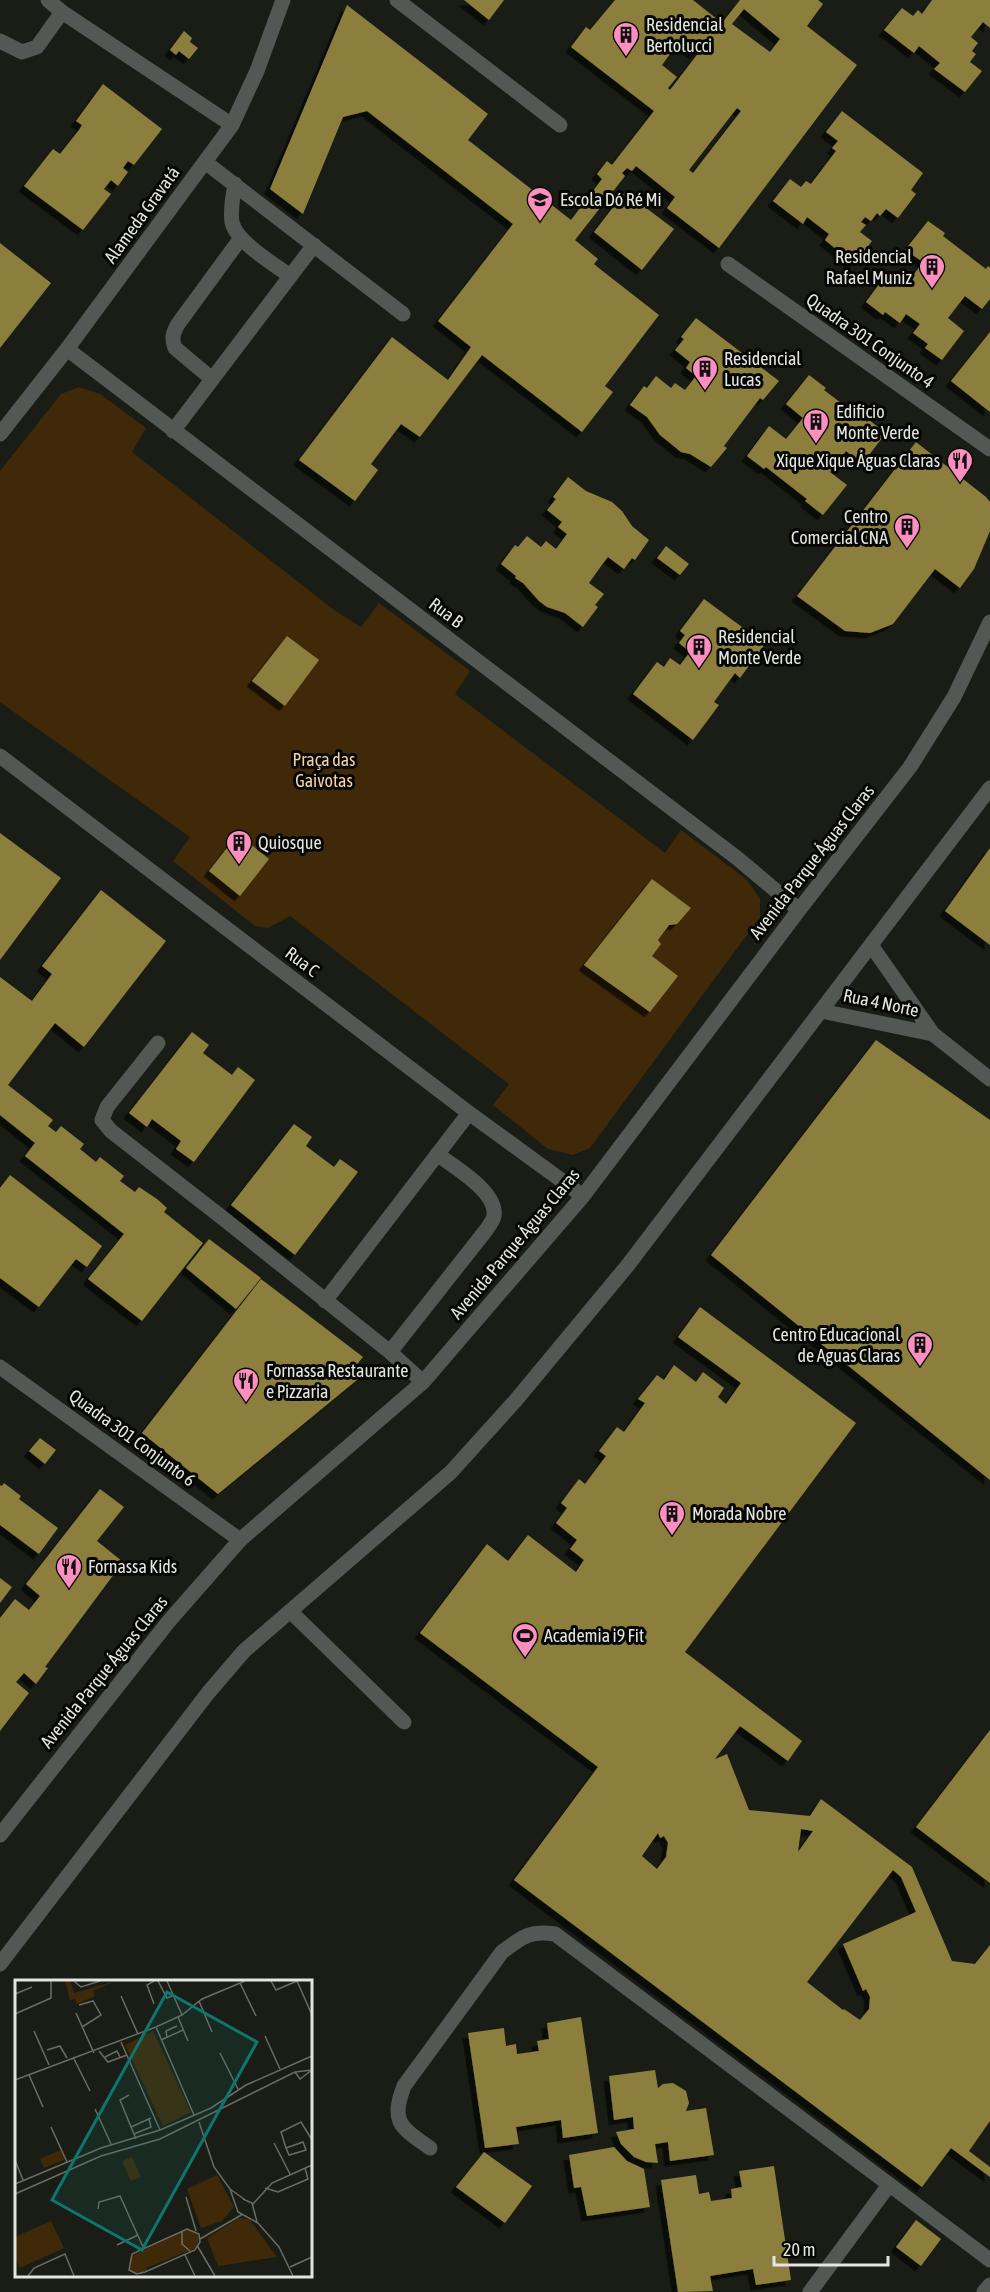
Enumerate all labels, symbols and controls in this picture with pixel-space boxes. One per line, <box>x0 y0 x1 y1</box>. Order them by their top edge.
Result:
place label: Residencial Bertolucci <box>646 14 723 56</box>
building icon: Residencial Bertolucci <box>611 20 641 58</box>
street label: Alameda Gravatá <box>99 162 184 267</box>
school or university icon: Escola Dó Ré Mi <box>525 185 555 223</box>
place label: Escola Dó Ré Mi <box>560 189 662 210</box>
place label: Residencial Rafael Muniz <box>826 246 913 288</box>
building icon: Residencial Rafael Muniz <box>917 252 947 290</box>
street label: Quadra 301 Conjunto 4 <box>802 289 938 392</box>
place label: Residencial Lucas <box>724 348 801 390</box>
building icon: Residencial Lucas <box>690 354 720 392</box>
place label: Edificio Monte Verde <box>836 401 919 443</box>
building icon: Edificio Monte Verde <box>801 407 831 445</box>
restaurant icon: Xique Xique Águas Claras <box>945 446 975 484</box>
place label: Xique Xique Águas Claras <box>776 450 940 471</box>
place label: Centro Comercial CNA <box>791 506 888 548</box>
building icon: Centro Comercial CNA <box>892 512 922 550</box>
street label: Rua B <box>425 593 468 632</box>
place label: Residencial Monte Verde <box>718 626 801 668</box>
building icon: Residencial Monte Verde <box>684 632 714 670</box>
park label: Praça das Gaivotas <box>293 749 355 791</box>
street label: Avenida Parque Águas Claras <box>745 780 878 943</box>
building icon: Quiosque <box>224 828 254 866</box>
place label: Quiosque <box>258 832 322 853</box>
street label: Rua C <box>281 942 323 981</box>
street label: Rua 4 Norte <box>841 984 921 1021</box>
street label: Avenida Parque Águas Claras <box>446 1164 584 1323</box>
place label: Centro Educacional de Aguas Claras <box>773 1324 900 1366</box>
building icon: Centro Educacional de Aguas Claras <box>905 1330 935 1368</box>
place label: Fornassa Restaurante e Pizzaria <box>266 1360 408 1402</box>
restaurant icon: Fornassa Restaurante e Pizzaria <box>231 1366 261 1404</box>
street label: Quadra 301 Conjunto 6 <box>65 1385 200 1490</box>
building icon: Morada Nobre <box>657 1499 687 1537</box>
place label: Morada Nobre <box>692 1503 786 1524</box>
restaurant icon: Fornassa Kids <box>54 1552 84 1590</box>
place label: Fornassa Kids <box>88 1556 177 1577</box>
street label: Avenida Parque Águas Claras <box>36 1591 172 1752</box>
sports icon: Academia i9 Fit <box>510 1621 540 1659</box>
place label: Academia i9 Fit <box>544 1625 644 1646</box>
inset map <box>15 1980 312 2277</box>
scale bar <box>774 2229 888 2267</box>
text: 20 m <box>783 2239 815 2260</box>

